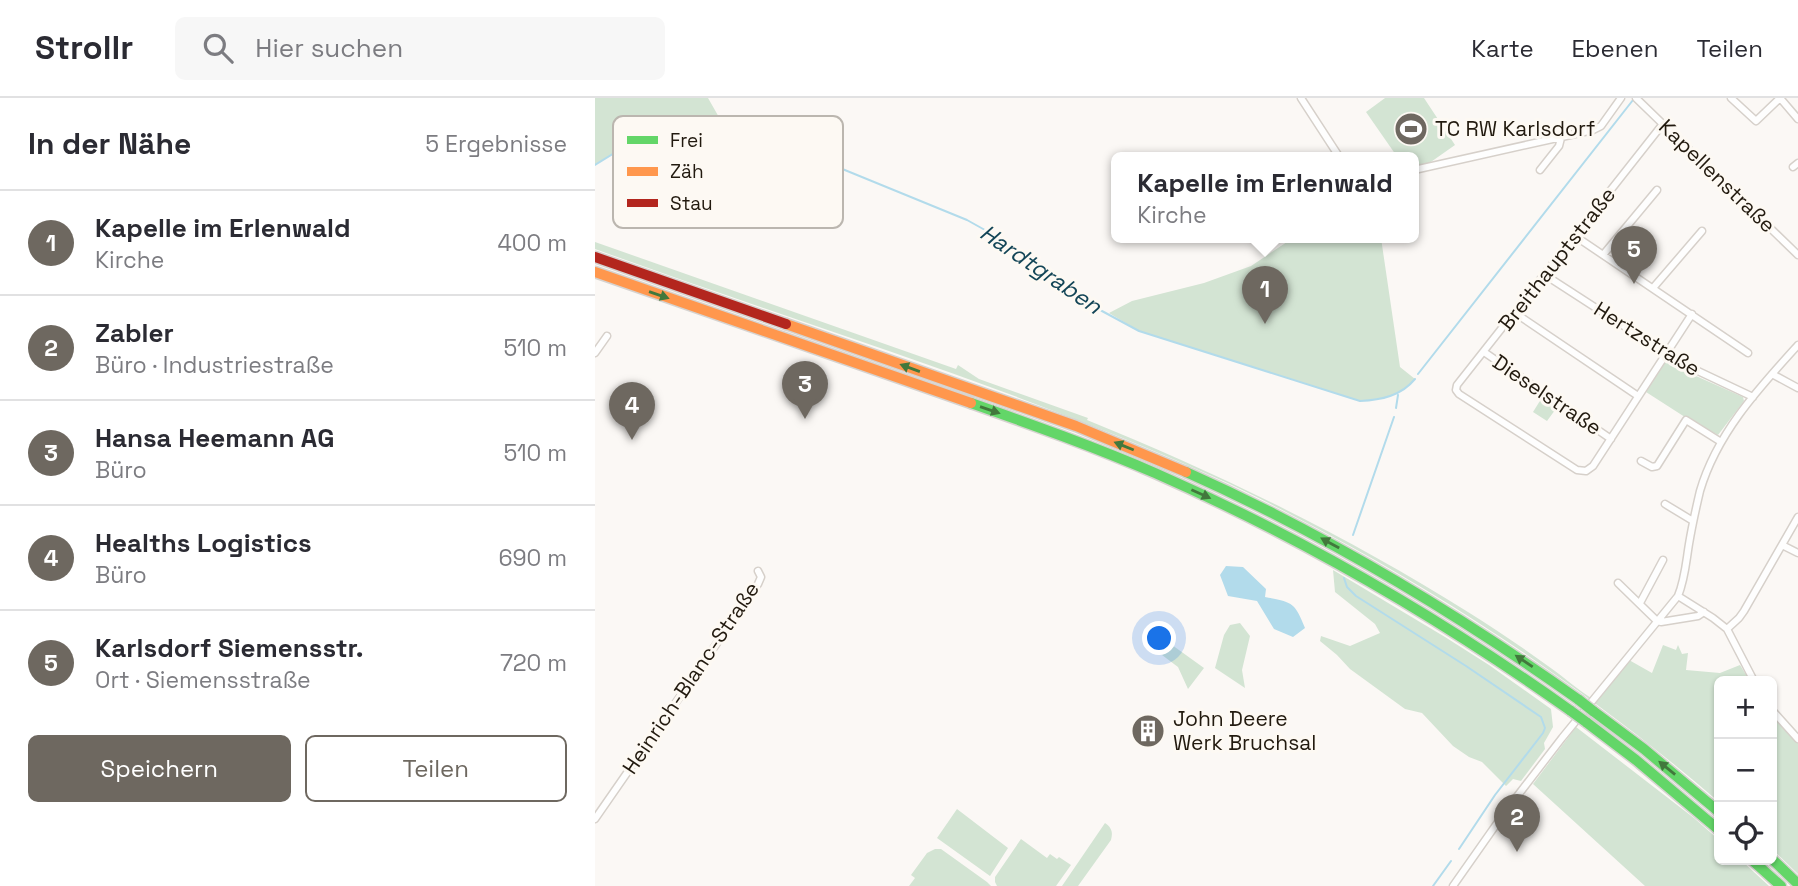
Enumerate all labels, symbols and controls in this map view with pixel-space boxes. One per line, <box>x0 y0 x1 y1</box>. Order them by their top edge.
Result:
search box <box>175 17 665 80</box>
text: Strollr <box>35 27 133 69</box>
icon: search <box>199 29 237 67</box>
text: Hier suchen <box>255 31 403 65</box>
text: Karte <box>1471 33 1534 64</box>
text: Ebenen <box>1572 33 1658 64</box>
text: Teilen <box>1696 33 1763 64</box>
sports icon: TC RW Karlsdorf <box>1392 110 1430 148</box>
street label: Kapellenstraße <box>1653 113 1781 238</box>
place label: TC RW Karlsdorf <box>1435 115 1595 142</box>
legend <box>613 116 843 228</box>
text: In der Nähe <box>28 124 191 163</box>
text: Frei <box>670 128 703 153</box>
text: 5 Ergebnisse <box>425 129 567 159</box>
popup <box>1111 152 1419 243</box>
text: Zäh <box>670 159 704 184</box>
text: Kapelle im Erlenwald <box>1137 166 1393 200</box>
street label: Breithauptstraße <box>1492 182 1621 336</box>
text: Stau <box>670 191 713 216</box>
text: Kirche <box>1137 200 1207 230</box>
text: Kapelle im Erlenwald <box>95 211 351 245</box>
water label: Hardtgraben <box>974 217 1108 321</box>
pin: 5 <box>1611 226 1657 284</box>
text: 1 <box>46 228 56 258</box>
text: 400 m <box>497 228 567 258</box>
text: Kirche <box>95 245 164 275</box>
pin: 1 <box>1242 266 1288 324</box>
one-way arrow <box>649 290 670 301</box>
street label: Hertzstraße <box>1589 295 1706 382</box>
text: Zabler <box>95 316 174 350</box>
text: 2 <box>44 333 58 363</box>
text: 510 m <box>504 333 567 363</box>
street label: Dieselstraße <box>1488 348 1607 441</box>
text: Büro · Industriestraße <box>95 350 334 380</box>
pin: 3 <box>782 361 828 419</box>
one-way arrow <box>900 362 921 373</box>
pin: 4 <box>609 382 655 440</box>
one-way arrow <box>980 405 1001 416</box>
text: Hansa Heemann AG <box>95 421 334 455</box>
text: 3 <box>44 438 58 468</box>
text: 510 m <box>504 438 567 468</box>
one-way arrow <box>1113 440 1134 451</box>
text: Büro <box>95 455 147 485</box>
one-way arrow <box>1191 488 1211 500</box>
text: Healths Logistics <box>95 526 312 560</box>
one-way arrow <box>1320 537 1339 549</box>
text: 4 <box>44 543 58 573</box>
text: 690 m <box>498 543 567 573</box>
text: Büro <box>95 560 147 590</box>
street label: Heinrich-Blanc-Straße <box>616 576 765 779</box>
your location <box>1142 621 1176 655</box>
text: Karlsdorf Siemensstr. <box>95 631 364 665</box>
text: 5 <box>44 648 58 678</box>
text: 720 m <box>500 648 567 678</box>
one-way arrow <box>1515 654 1533 668</box>
text: Ort · Siemensstraße <box>95 665 311 695</box>
map controls <box>1714 676 1777 865</box>
button: + <box>1714 676 1777 739</box>
place label: John Deere Werk Bruchsal <box>1173 705 1316 756</box>
building icon: John Deere Werk Bruchsal <box>1129 712 1167 750</box>
button: Speichern <box>28 735 291 802</box>
button: Teilen <box>305 735 567 802</box>
button: − <box>1714 739 1777 802</box>
one-way arrow <box>1659 761 1676 776</box>
pin: 2 <box>1494 794 1540 852</box>
button: locate <box>1714 802 1777 865</box>

